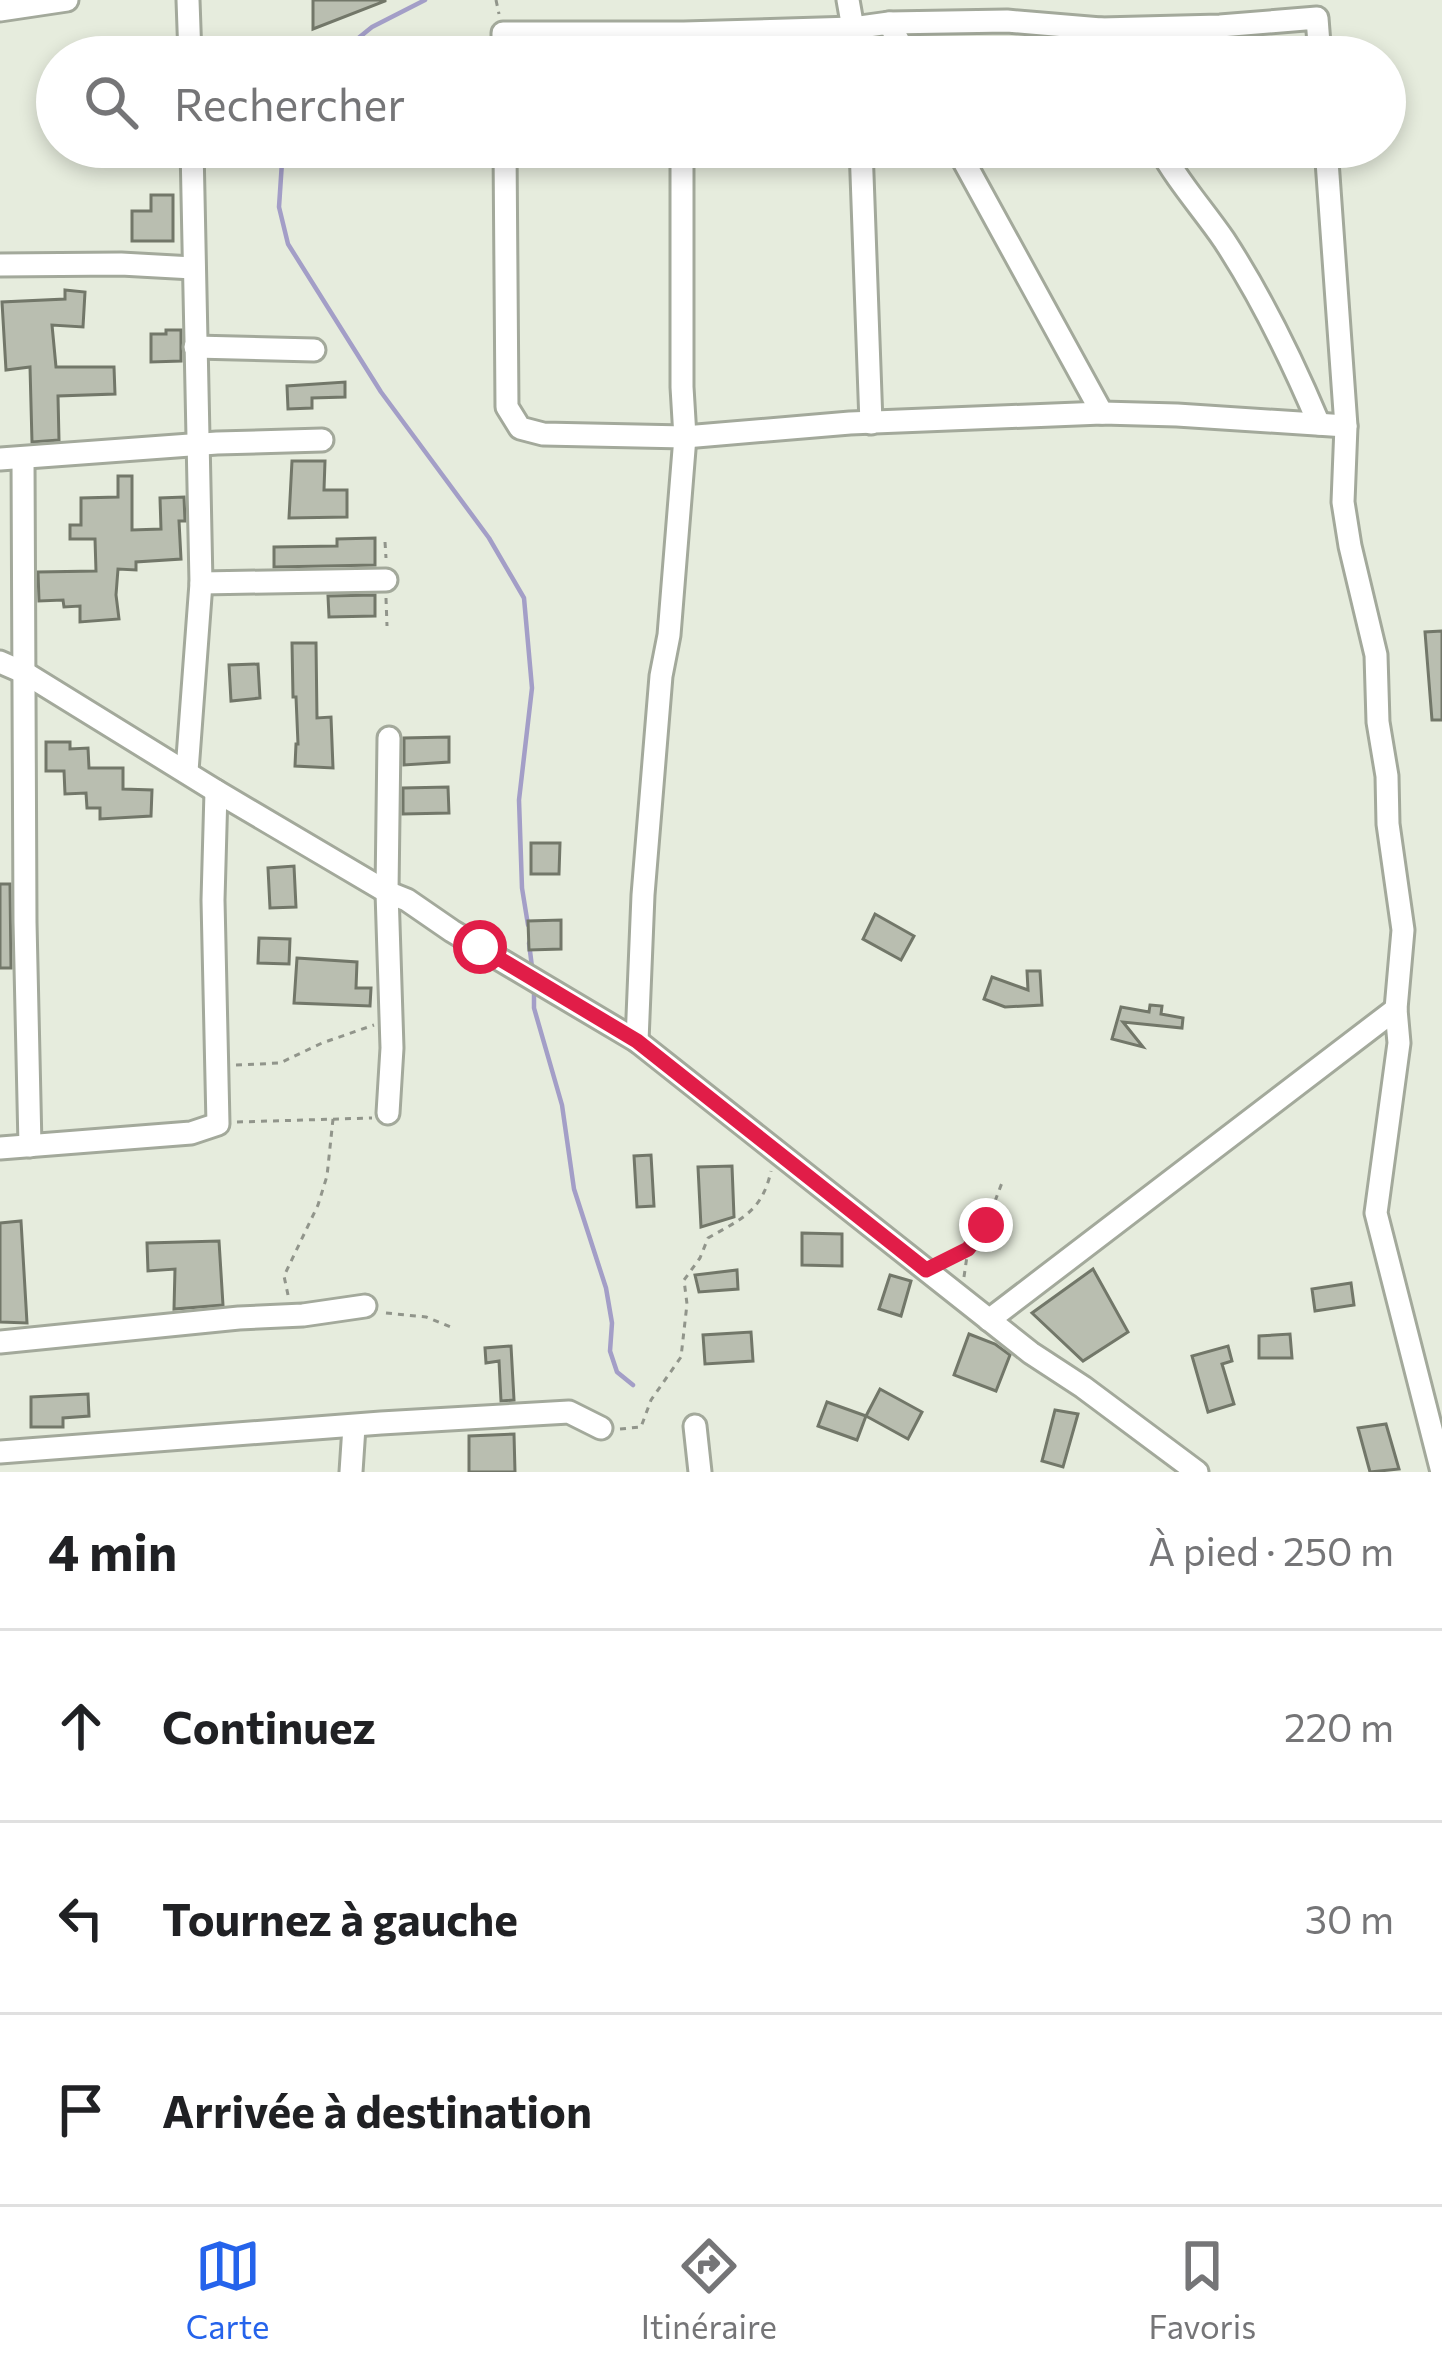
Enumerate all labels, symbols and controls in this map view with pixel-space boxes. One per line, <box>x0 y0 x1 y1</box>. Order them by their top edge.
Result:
search box <box>36 36 1406 168</box>
icon: search <box>78 69 144 135</box>
text: Rechercher <box>174 75 405 130</box>
route start <box>453 920 507 974</box>
route end <box>959 1198 1013 1252</box>
text: 4 min <box>48 1519 177 1582</box>
text: À pied · 250 m <box>1148 1526 1394 1574</box>
icon: ahead <box>48 1693 114 1759</box>
text: Continuez <box>162 1698 376 1753</box>
text: 220 m <box>1284 1702 1394 1750</box>
icon: left <box>48 1885 114 1951</box>
text: Tournez à gauche <box>162 1890 518 1945</box>
text: 30 m <box>1305 1894 1394 1942</box>
icon: arrive <box>48 2077 114 2143</box>
text: Arrivée à destination <box>162 2082 592 2137</box>
tab: Carte <box>186 2233 269 2346</box>
tab: Itinéraire <box>641 2233 777 2346</box>
tab: Favoris <box>1148 2233 1256 2346</box>

